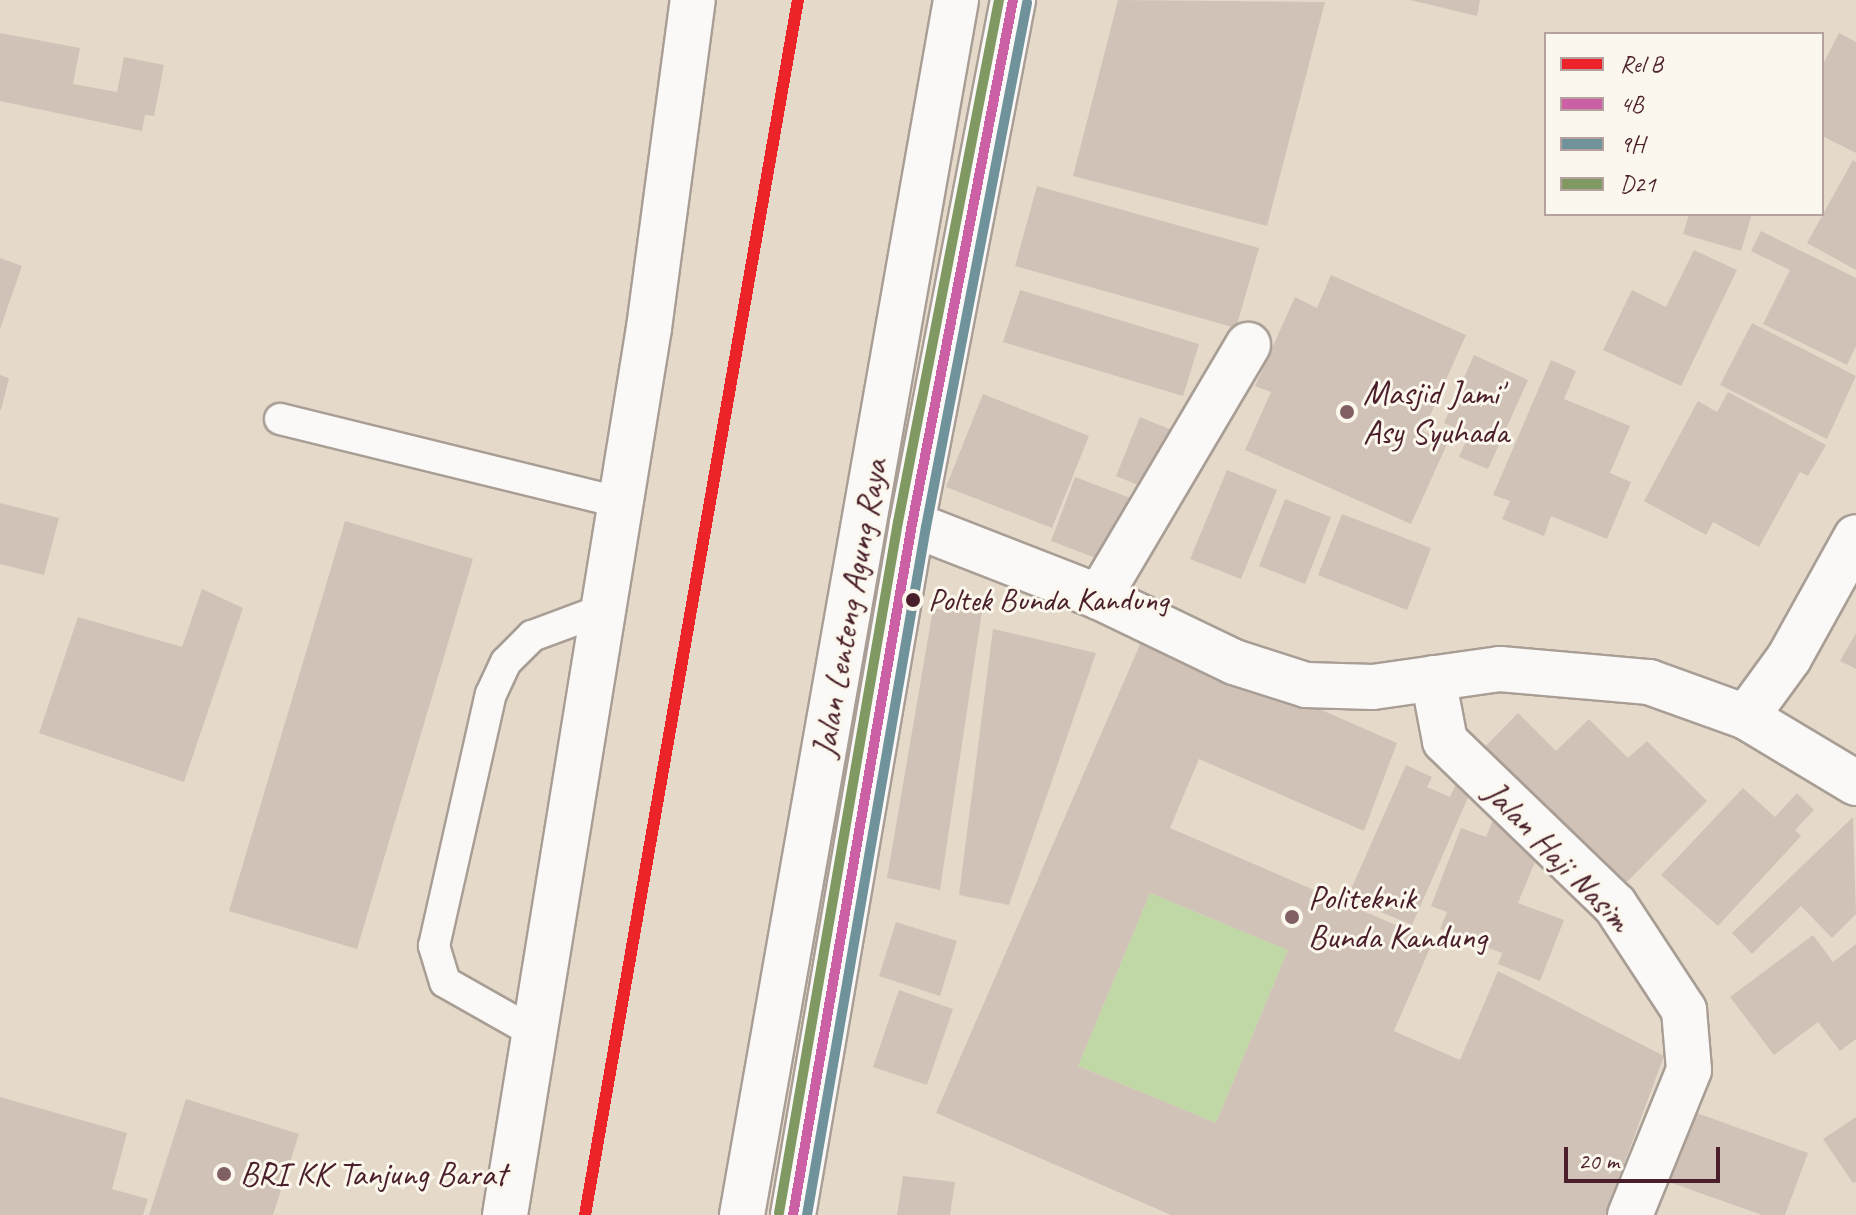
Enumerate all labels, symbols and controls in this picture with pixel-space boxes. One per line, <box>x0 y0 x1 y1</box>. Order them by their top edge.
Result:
legend <box>1544 32 1824 216</box>
text: Rel B <box>1620 49 1663 79</box>
text: 4B <box>1620 89 1643 119</box>
text: 9H <box>1620 129 1644 159</box>
text: D21 <box>1620 169 1655 199</box>
place label: Masjid Jami' Asy Syuhada <box>1363 372 1507 452</box>
marker: Masjid Jami' Asy Syuhada <box>1338 403 1356 421</box>
street label: Jalan Lenteng Agung Raya <box>803 456 895 760</box>
place label: Poltek Bunda Kandung <box>928 581 1168 619</box>
marker: Poltek Bunda Kandung <box>905 592 921 608</box>
street label: Jalan Haji Nasim <box>1475 771 1641 941</box>
place label: Politeknik Bunda Kandung <box>1308 877 1488 956</box>
marker: Politeknik Bunda Kandung <box>1283 908 1301 926</box>
scale bar <box>1568 1131 1724 1181</box>
text: 20 m <box>1578 1146 1619 1176</box>
place label: BRI KK Tanjung Barat <box>240 1154 506 1194</box>
marker: BRI KK Tanjung Barat <box>215 1165 233 1183</box>

